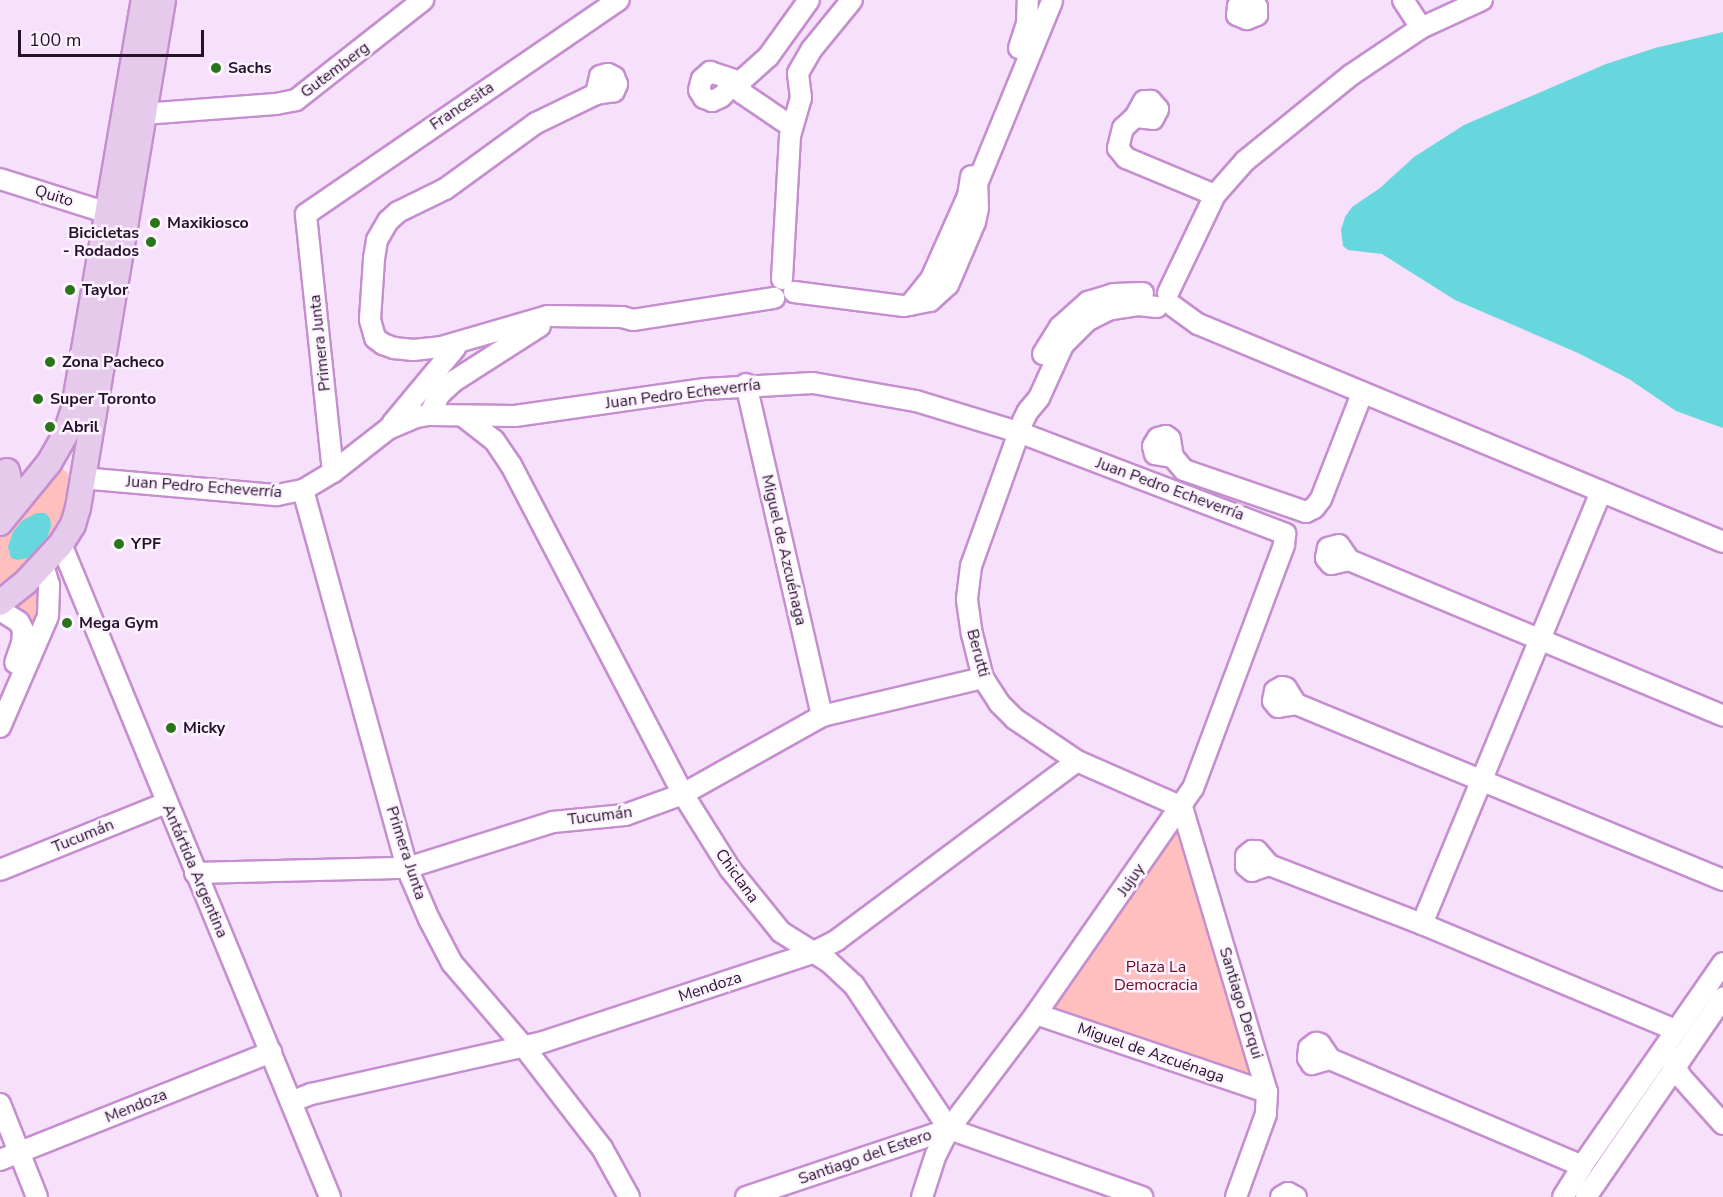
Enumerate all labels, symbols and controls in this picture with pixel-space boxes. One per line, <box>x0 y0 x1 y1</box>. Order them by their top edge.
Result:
scale bar <box>21 18 207 56</box>
text: 100 m <box>29 28 81 52</box>
street label: Gutemberg <box>297 38 373 102</box>
place label: Sachs <box>228 58 272 78</box>
marker: Sachs <box>209 61 223 75</box>
street label: Francesita <box>426 78 498 134</box>
street label: Quito <box>32 181 76 211</box>
place label: Maxikiosco <box>167 213 249 233</box>
marker: Maxikiosco <box>148 216 162 230</box>
place label: Bicicletas - Rodados <box>63 223 139 261</box>
marker: Bicicletas - Rodados <box>144 235 158 249</box>
place label: Taylor <box>82 280 128 300</box>
marker: Taylor <box>63 283 77 297</box>
street label: Primera Junta <box>305 294 335 392</box>
place label: Zona Pacheco <box>62 352 164 372</box>
marker: Zona Pacheco <box>43 355 57 369</box>
street label: Juan Pedro Echeverría <box>604 375 762 413</box>
place label: Super Toronto <box>50 389 156 409</box>
marker: Super Toronto <box>31 392 45 406</box>
place label: Abril <box>62 417 99 437</box>
marker: Abril <box>43 420 57 434</box>
street label: Juan Pedro Echeverría <box>1093 453 1247 525</box>
street label: Juan Pedro Echeverría <box>125 472 283 502</box>
street label: Miguel de Azcuénaga <box>757 473 811 627</box>
place label: YPF <box>131 534 161 554</box>
marker: YPF <box>112 537 126 551</box>
place label: Mega Gym <box>79 613 159 633</box>
marker: Mega Gym <box>60 616 74 630</box>
street label: Berutti <box>962 627 994 679</box>
place label: Micky <box>183 718 225 738</box>
marker: Micky <box>164 721 178 735</box>
street label: Antártida Argentina <box>158 801 232 941</box>
street label: Tucumán <box>567 803 633 829</box>
street label: Primera Junta <box>382 804 430 902</box>
street label: Tucumán <box>49 815 117 857</box>
street label: Chiclana <box>711 845 763 907</box>
street label: Jujuy <box>1113 860 1149 900</box>
street label: Santiago Derqui <box>1215 945 1267 1061</box>
park label: Plaza La Democracia <box>1114 957 1198 995</box>
street label: Mendoza <box>676 968 744 1006</box>
street label: Miguel de Azcuénaga <box>1075 1019 1227 1087</box>
street label: Mendoza <box>102 1085 170 1127</box>
street label: Santiago del Estero <box>796 1125 934 1189</box>

